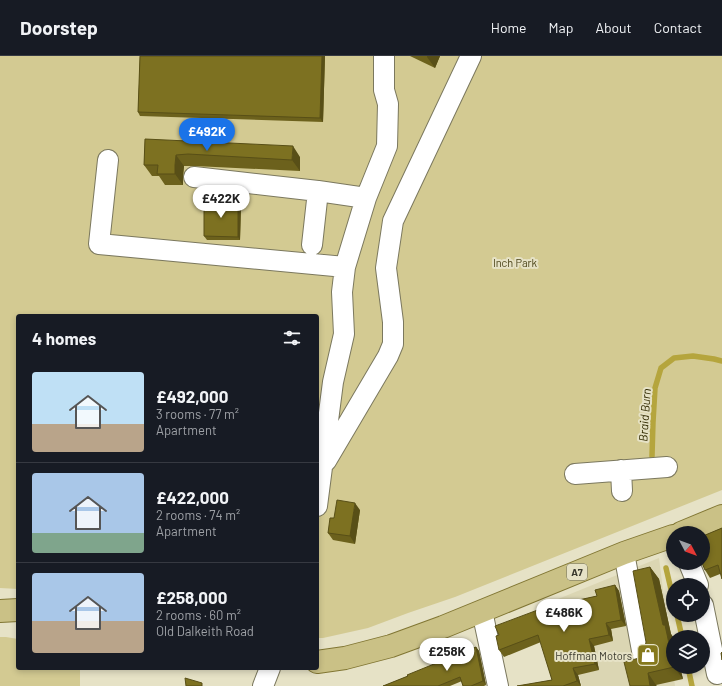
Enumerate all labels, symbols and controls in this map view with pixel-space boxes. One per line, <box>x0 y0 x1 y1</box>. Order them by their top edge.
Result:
text: Doorstep <box>20 16 98 39</box>
text: Home <box>491 19 527 36</box>
text: Map <box>549 19 573 36</box>
text: About <box>595 19 632 36</box>
text: Contact <box>654 19 702 36</box>
pin: £492K <box>179 118 235 152</box>
text: £492K <box>188 123 226 139</box>
pin: £422K <box>193 185 249 219</box>
text: £422K <box>202 190 240 206</box>
park label: Inch Park <box>493 256 538 269</box>
icon: filters <box>281 327 303 349</box>
text: 4 homes <box>32 328 96 348</box>
text: £492,000 <box>156 386 228 406</box>
icon: home <box>64 388 112 436</box>
water label: Braid Burn <box>635 388 653 442</box>
text: 3 rooms · 77 m² <box>156 406 239 422</box>
text: Apartment <box>156 422 217 438</box>
text: £422,000 <box>156 487 229 507</box>
icon: home <box>64 489 112 537</box>
text: 2 rooms · 74 m² <box>156 507 240 523</box>
text: Apartment <box>156 523 217 539</box>
north arrow <box>666 526 710 570</box>
map controls <box>666 526 710 674</box>
road number: A7 <box>567 564 587 580</box>
button: locate <box>666 578 710 622</box>
text: £258,000 <box>156 587 227 607</box>
icon: home <box>64 589 112 637</box>
pin: £486K <box>536 599 592 633</box>
text: £486K <box>545 604 583 620</box>
text: 2 rooms · 60 m² <box>156 607 241 623</box>
text: Old Dalkeith Road <box>156 623 254 639</box>
button: layers <box>666 630 710 674</box>
pin: £258K <box>419 638 475 672</box>
shop icon: Hoffman Motors <box>635 642 661 668</box>
text: £258K <box>428 643 466 659</box>
place label: Hoffman Motors <box>555 649 632 662</box>

